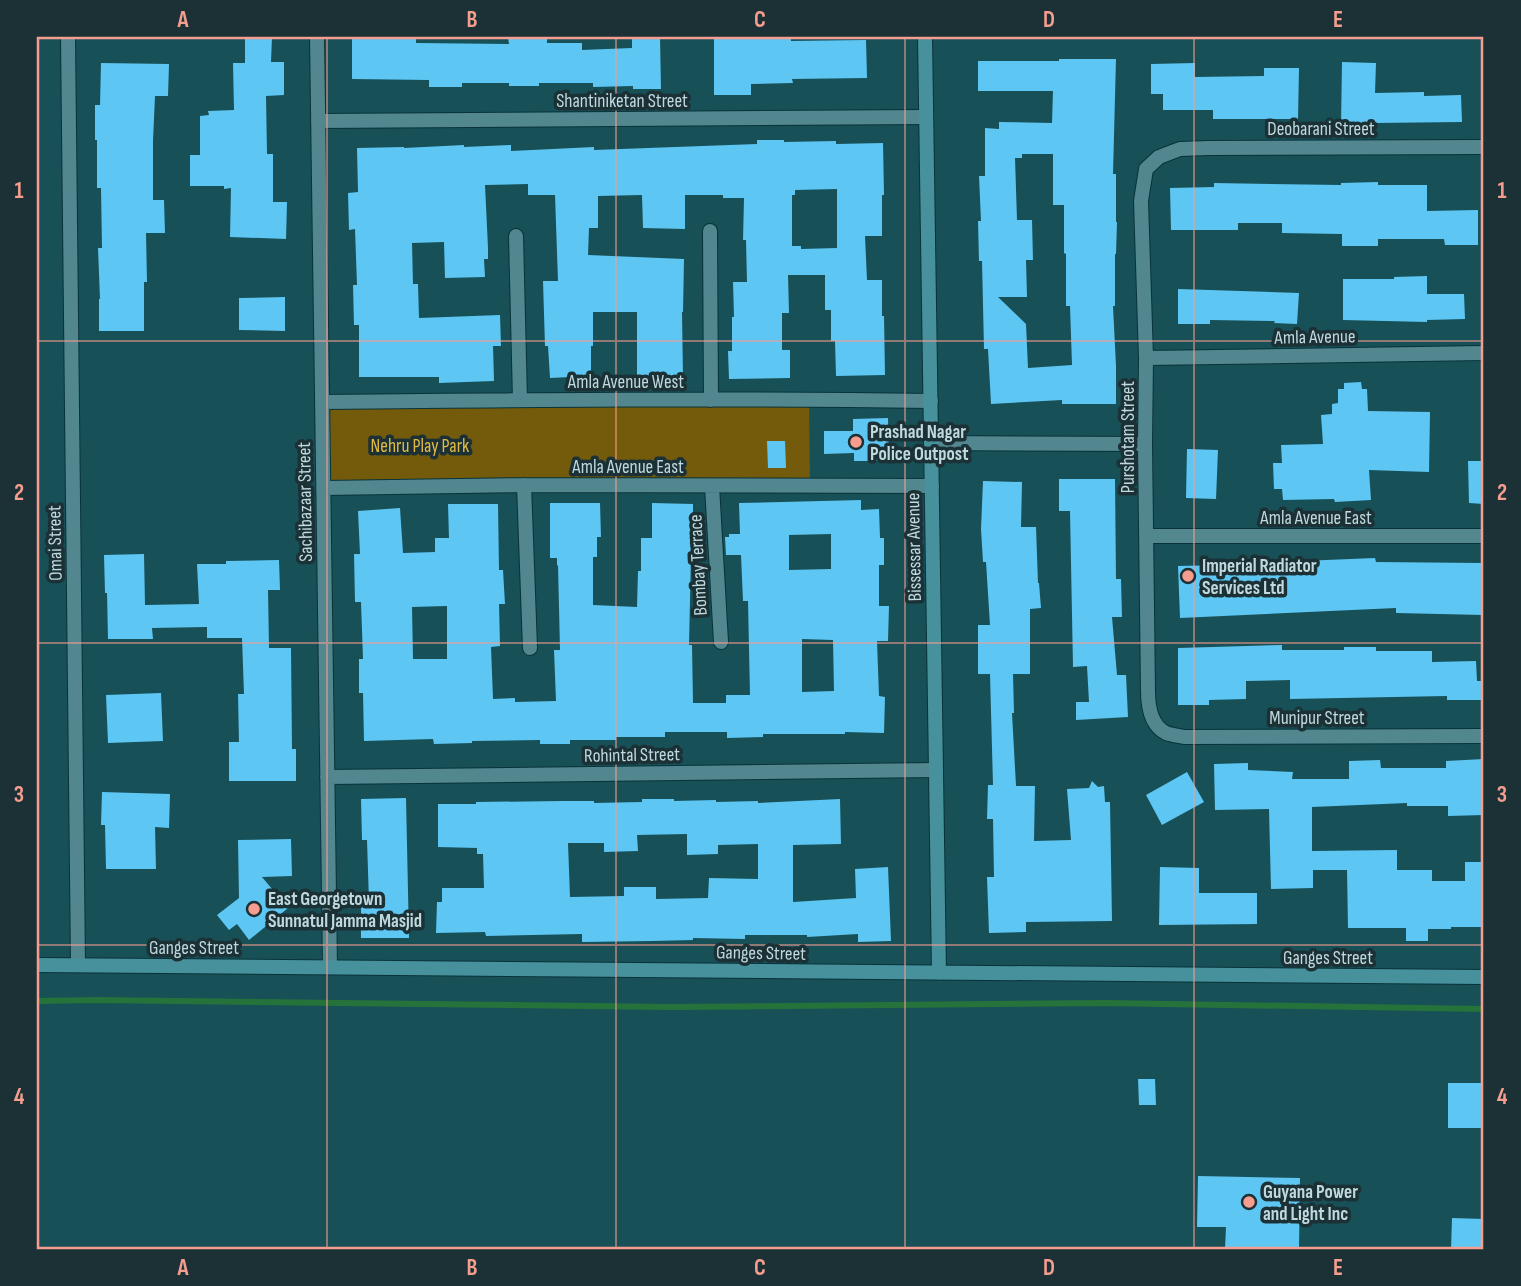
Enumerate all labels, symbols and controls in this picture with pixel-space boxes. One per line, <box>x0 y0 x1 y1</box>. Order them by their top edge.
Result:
text: A <box>177 6 190 34</box>
text: B <box>467 6 478 34</box>
text: C <box>754 6 766 34</box>
text: D <box>1043 6 1055 34</box>
text: E <box>1333 6 1343 34</box>
street label: Shantiniketan Street <box>556 90 688 113</box>
street label: Deobarani Street <box>1267 118 1375 141</box>
text: 1 <box>14 177 24 205</box>
text: 1 <box>1497 177 1507 205</box>
street label: Amla Avenue <box>1273 325 1356 350</box>
street label: Amla Avenue West <box>567 371 684 394</box>
street label: Purshotam Street <box>1117 381 1140 493</box>
place label: Prashad Nagar Police Outpost <box>870 421 968 466</box>
marker: Prashad Nagar Police Outpost <box>848 434 864 450</box>
park label: Nehru Play Park <box>371 435 470 458</box>
street label: Sachibazaar Street <box>293 442 318 562</box>
street label: Amla Avenue East <box>571 456 684 479</box>
text: 2 <box>14 479 24 507</box>
text: 2 <box>1497 479 1507 507</box>
street label: Bissessar Avenue <box>902 492 927 602</box>
street label: Omai Street <box>43 505 68 581</box>
street label: Amla Avenue East <box>1259 507 1372 530</box>
street label: Bombay Terrace <box>684 514 713 616</box>
place label: Imperial Radiator Services Ltd <box>1202 555 1317 600</box>
marker: Imperial Radiator Services Ltd <box>1180 568 1196 584</box>
street label: Munipur Street <box>1269 707 1365 730</box>
street label: Rohintal Street <box>584 743 680 768</box>
text: 3 <box>14 781 24 809</box>
text: 3 <box>1497 781 1507 809</box>
place label: East Georgetown Sunnatul Jamma Masjid <box>268 888 422 933</box>
marker: East Georgetown Sunnatul Jamma Masjid <box>246 901 262 917</box>
street label: Ganges Street <box>149 937 239 960</box>
street label: Ganges Street <box>716 941 806 966</box>
street label: Ganges Street <box>1283 947 1373 970</box>
text: 4 <box>14 1083 25 1111</box>
text: 4 <box>1497 1083 1508 1111</box>
place label: Guyana Power and Light Inc <box>1263 1181 1358 1226</box>
marker: Guyana Power and Light Inc <box>1241 1194 1257 1210</box>
text: A <box>177 1254 190 1282</box>
text: B <box>467 1254 478 1282</box>
text: C <box>754 1254 766 1282</box>
text: D <box>1043 1254 1055 1282</box>
text: E <box>1333 1254 1343 1282</box>

